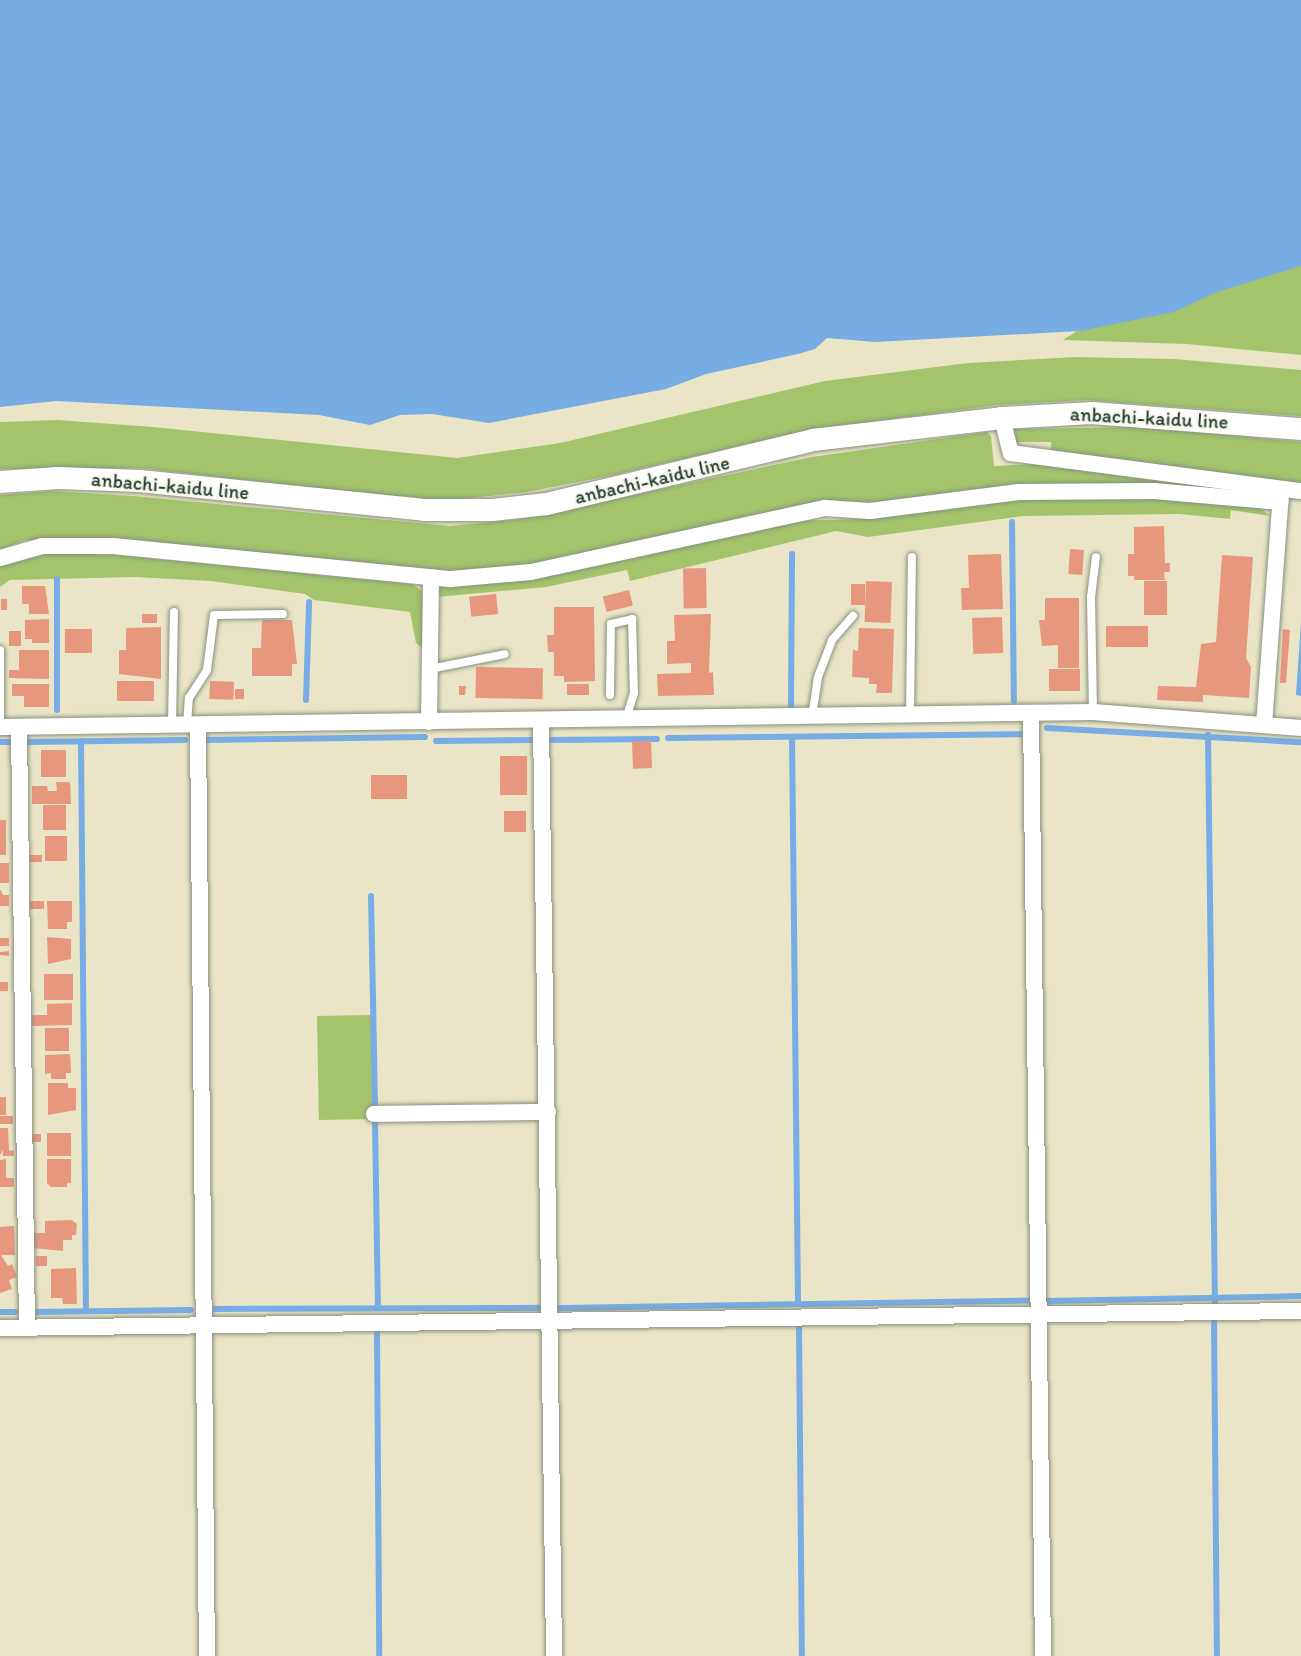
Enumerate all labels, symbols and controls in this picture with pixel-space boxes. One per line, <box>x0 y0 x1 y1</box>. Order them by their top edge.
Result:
street label: anbachi-kaidu line <box>1069 402 1229 434</box>
street label: anbachi-kaidu line <box>572 450 732 510</box>
street label: anbachi-kaidu line <box>90 467 250 505</box>

